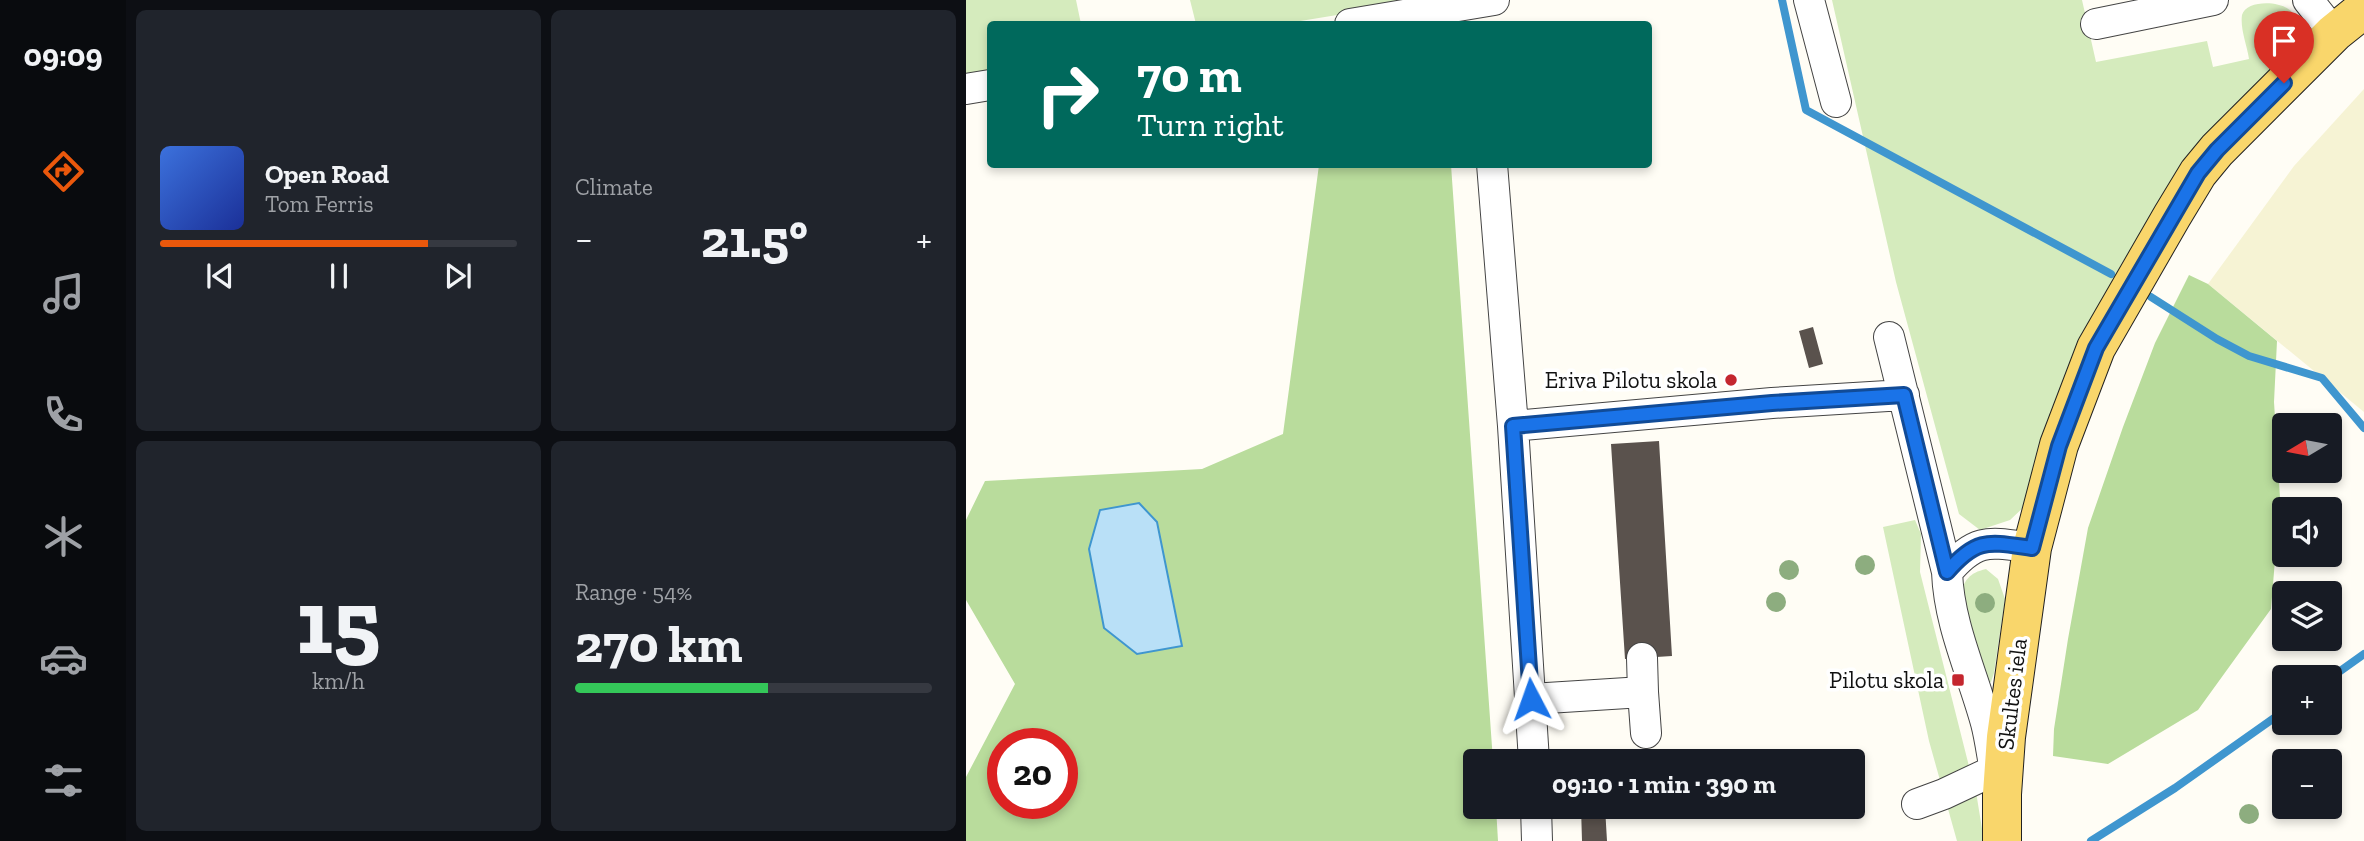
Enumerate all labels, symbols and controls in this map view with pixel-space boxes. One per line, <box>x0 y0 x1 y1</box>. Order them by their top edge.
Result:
pin <box>2254 11 2314 83</box>
icon: arrive <box>2265 22 2303 60</box>
text: 09:09 <box>23 36 103 74</box>
text: 70 m <box>1137 46 1242 105</box>
icon: right <box>1022 49 1113 140</box>
text: Turn right <box>1137 106 1284 144</box>
icon: directions <box>39 147 88 196</box>
text: Open Road <box>265 158 389 190</box>
text: Climate <box>575 173 653 201</box>
text: Tom Ferris <box>265 190 374 218</box>
text: 21.5° <box>701 208 808 270</box>
text: − <box>575 216 593 262</box>
text: + <box>916 216 932 262</box>
icon: previous <box>201 257 239 295</box>
icon: pause <box>320 257 358 295</box>
icon: next <box>439 257 477 295</box>
icon: music <box>39 269 88 318</box>
place label: Eriva Pilotu skola <box>1545 366 1717 394</box>
marker: Eriva Pilotu skola <box>1723 372 1739 388</box>
icon: phone <box>39 390 88 439</box>
north arrow <box>2272 413 2342 483</box>
map controls <box>2272 413 2342 819</box>
button: sound <box>2272 497 2342 567</box>
icon: climate <box>39 512 88 561</box>
text: 15 <box>296 567 381 676</box>
text: Range · 54% <box>575 578 692 606</box>
button: layers <box>2272 581 2342 651</box>
text: 270 km <box>575 613 743 675</box>
icon: car <box>39 634 88 683</box>
street label: Skultes iela <box>1991 637 2033 751</box>
position arrow <box>1494 662 1568 736</box>
button: + <box>2272 665 2342 735</box>
place label: Pilotu skola <box>1829 666 1944 694</box>
text: km/h <box>312 667 365 695</box>
marker: Pilotu skola <box>1950 672 1966 688</box>
speed limit sign: 20 <box>987 728 1078 819</box>
button: − <box>2272 749 2342 819</box>
icon: filters <box>39 756 88 805</box>
text: 09:10 · 1 min · 390 m <box>1552 768 1776 800</box>

